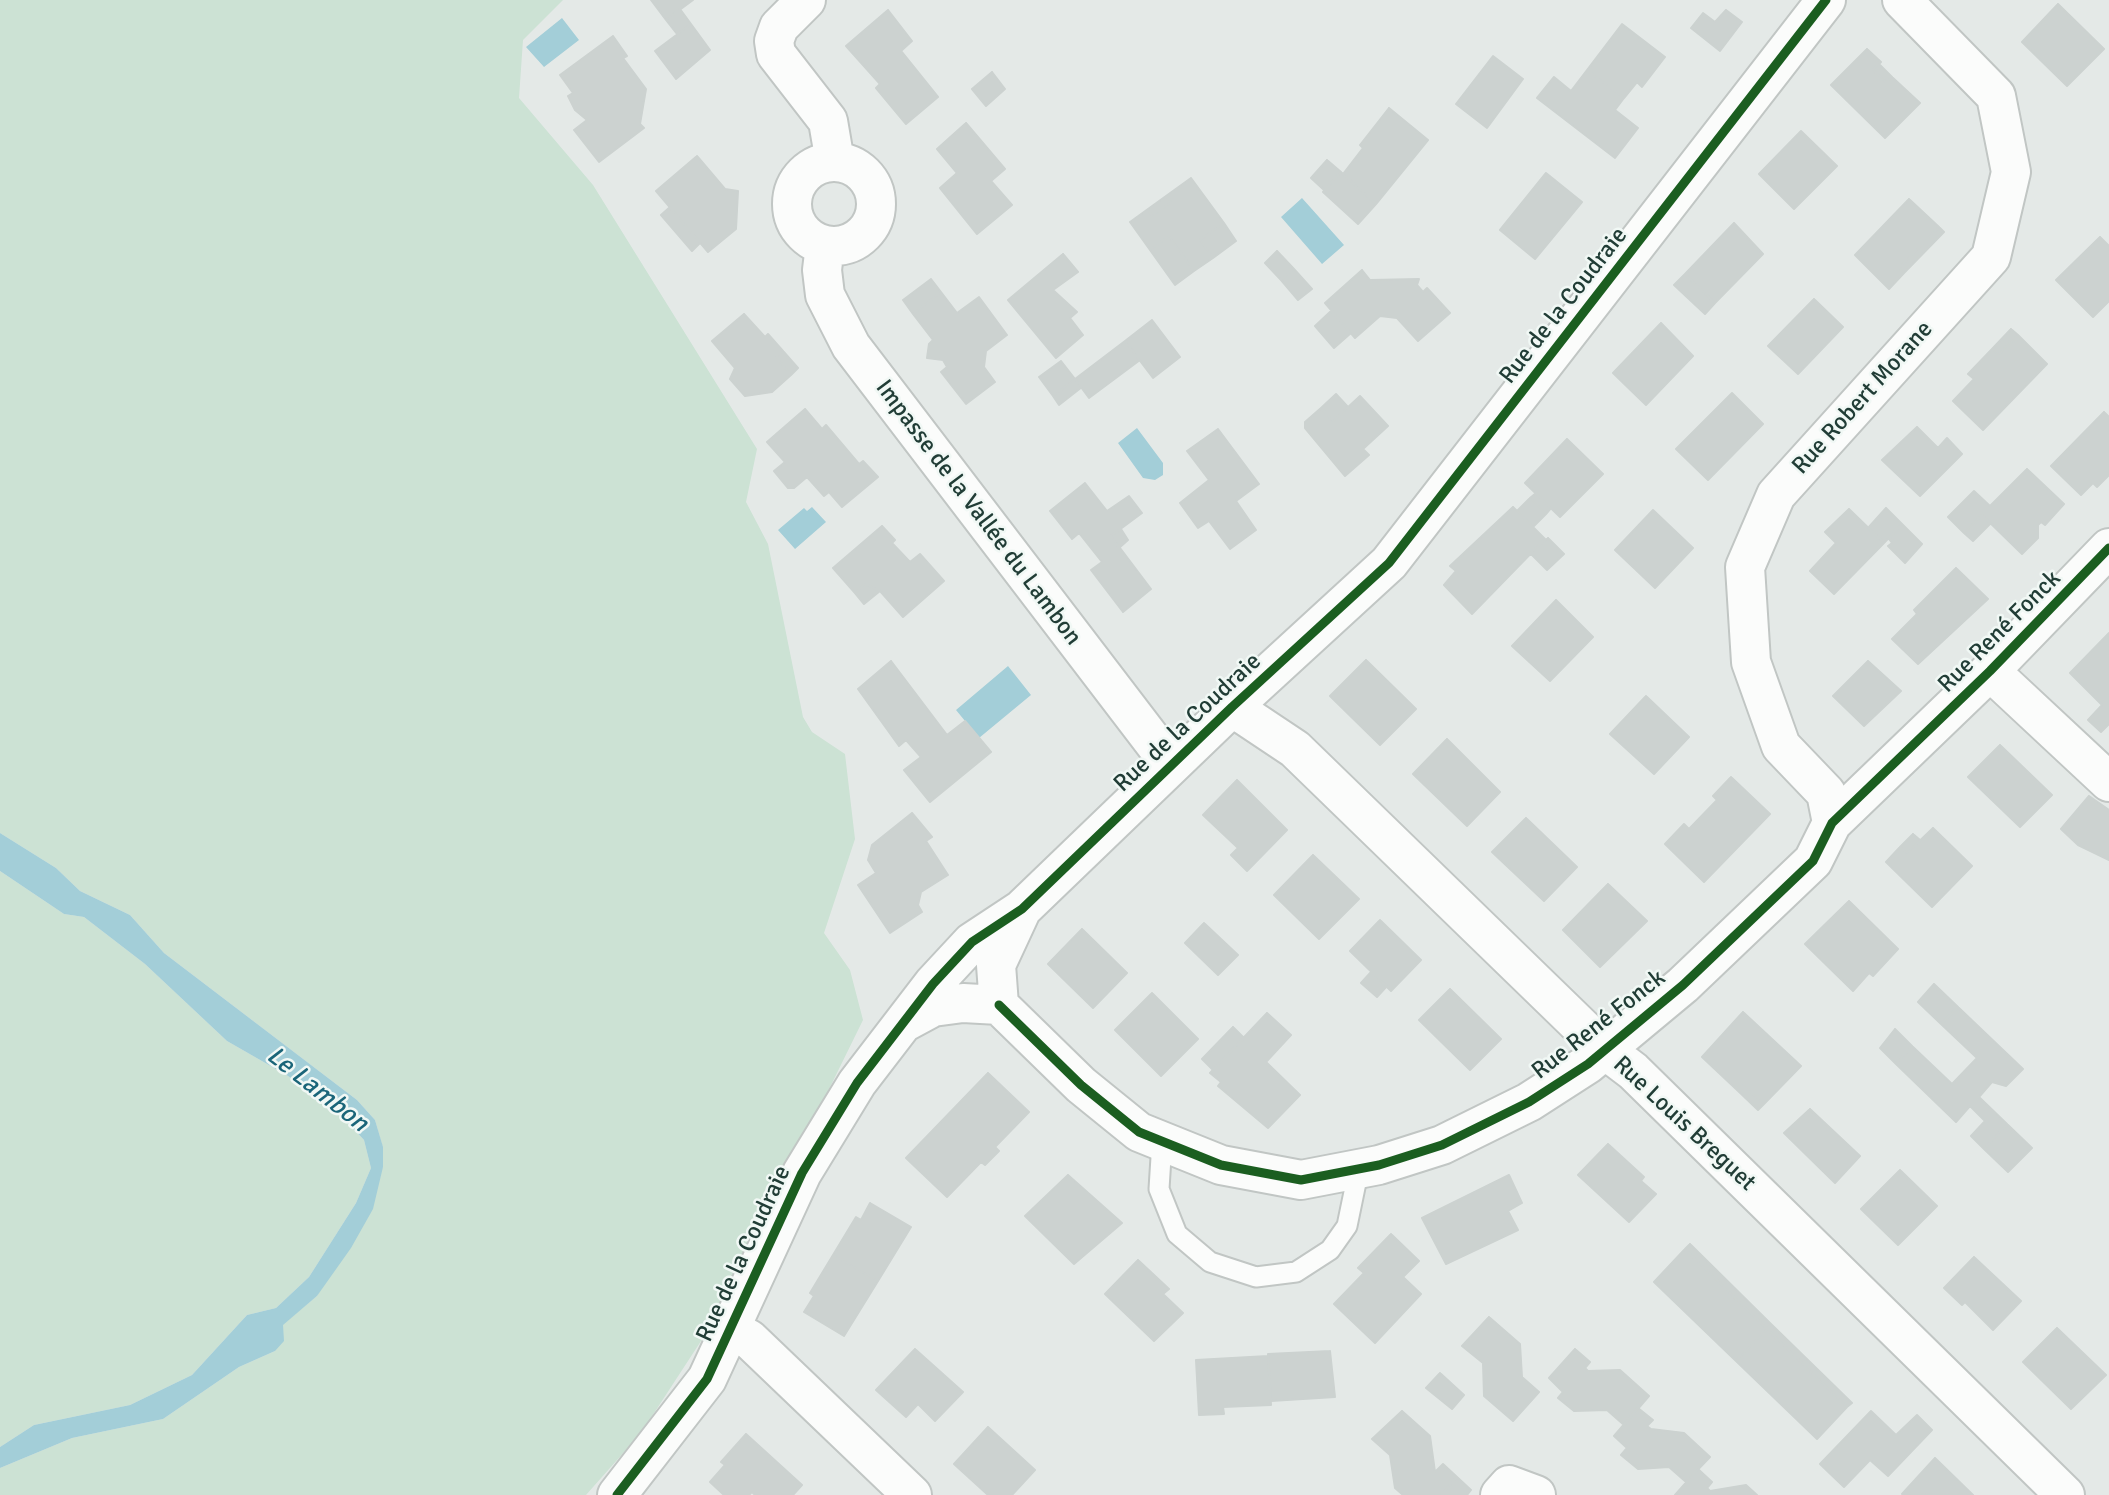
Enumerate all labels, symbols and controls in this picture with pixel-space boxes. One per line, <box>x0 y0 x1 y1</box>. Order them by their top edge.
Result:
street label: Rue de la Coudraie <box>1494 222 1634 390</box>
street label: Rue Robert Morane <box>1787 315 1939 481</box>
street label: Impasse de la Vallée du Lambon <box>869 375 1087 651</box>
street label: Rue René Fonck <box>1933 565 2067 699</box>
street label: Rue de la Coudraie <box>1108 647 1268 799</box>
street label: Rue René Fonck <box>1527 964 1671 1086</box>
water label: Le Lambon <box>260 1041 374 1139</box>
street label: Rue Louis Breguet <box>1607 1050 1761 1198</box>
street label: Rue de la Coudraie <box>691 1161 797 1347</box>

